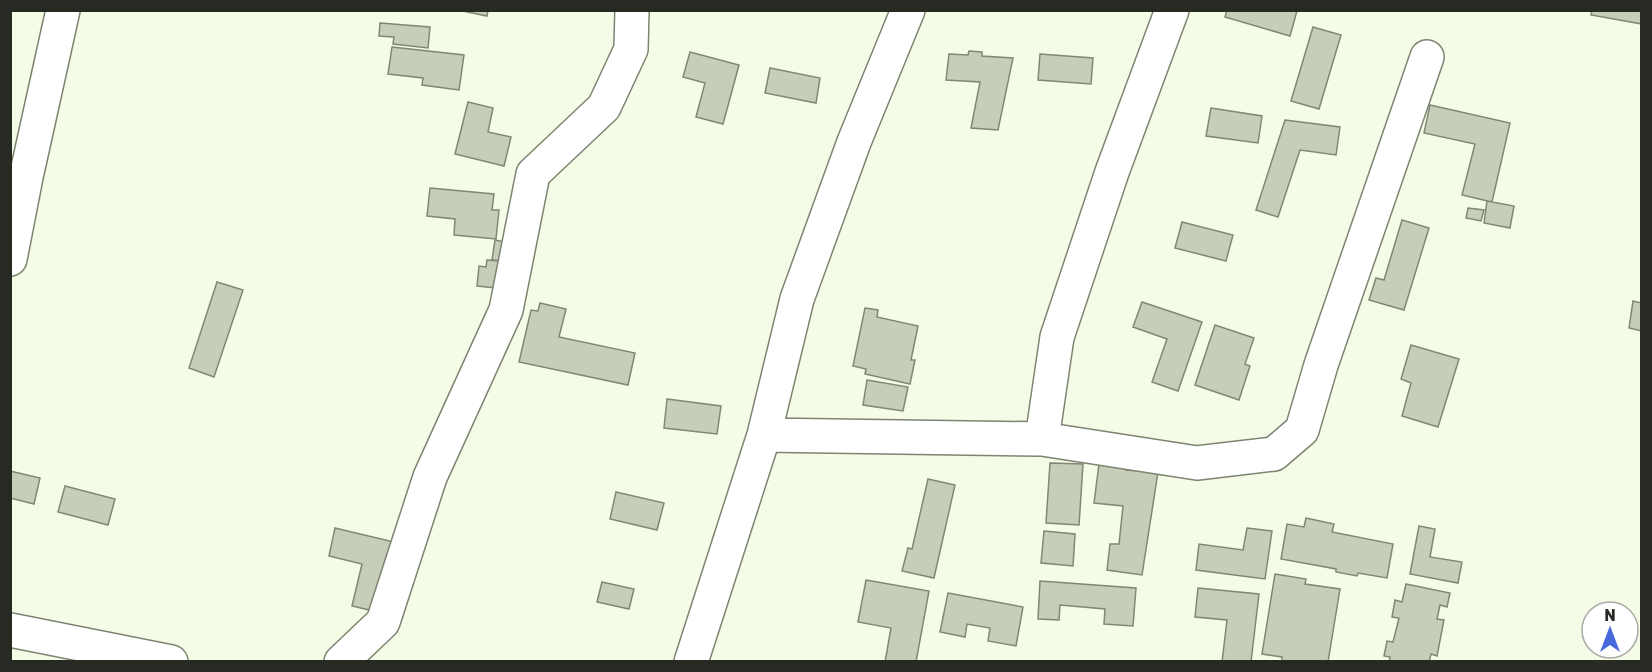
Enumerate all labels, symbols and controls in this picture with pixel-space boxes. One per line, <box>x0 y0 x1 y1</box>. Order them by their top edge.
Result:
north arrow <box>1580 600 1640 660</box>
text: N <box>1604 606 1616 625</box>

